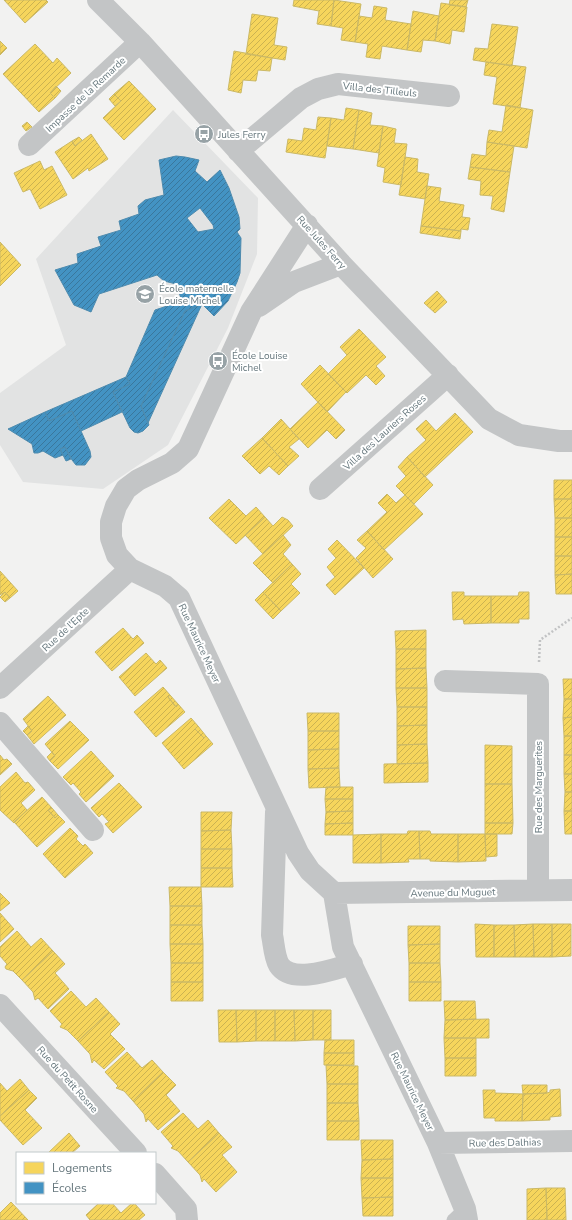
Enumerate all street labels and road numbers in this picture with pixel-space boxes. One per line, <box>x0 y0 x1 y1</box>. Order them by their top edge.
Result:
street label: Impasse de la Remarde <box>43 54 129 136</box>
street label: Villa des Tilleuls <box>341 79 418 101</box>
street label: Rue Jules Ferry <box>293 213 350 273</box>
street label: Villa des Lauriers Roses <box>339 392 429 474</box>
street label: Rue Maurice Meyer <box>175 602 224 686</box>
street label: Rue de l'Epte <box>39 604 92 655</box>
street label: Rue des Marguerites <box>532 741 546 833</box>
street label: Avenue du Muguet <box>410 885 496 901</box>
street label: Rue du Petit Rosne <box>33 1043 101 1116</box>
street label: Rue Maurice Meyer <box>387 1050 437 1133</box>
street label: Rue des Dalhias <box>469 1135 542 1151</box>

